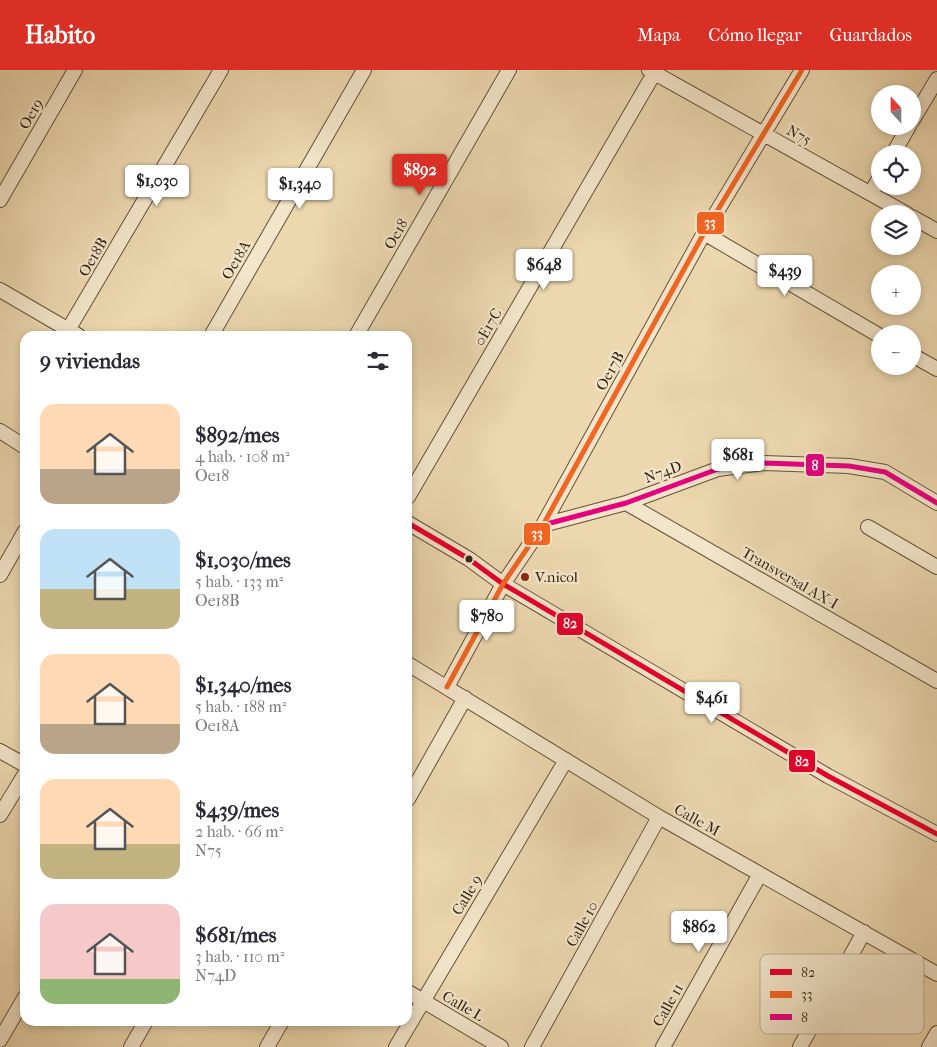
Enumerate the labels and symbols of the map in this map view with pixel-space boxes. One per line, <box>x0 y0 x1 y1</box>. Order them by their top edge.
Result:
north arrow <box>871 85 921 135</box>
street label: Oe19 <box>15 95 47 133</box>
street label: N75 <box>784 121 814 149</box>
pin: $892 <box>390 154 450 196</box>
pin: $1,030 <box>116 164 198 207</box>
pin: $1,340 <box>259 168 341 210</box>
line badge: 33 <box>696 211 725 235</box>
text: 33 <box>704 214 716 231</box>
street label: Oe18 <box>380 216 412 252</box>
street label: Oe18B <box>75 234 111 280</box>
street label: Oe18A <box>218 237 254 283</box>
pin: $648 <box>514 248 574 291</box>
pin: $439 <box>755 254 815 297</box>
street label: 0E17C <box>470 305 506 349</box>
street label: Oe17B <box>592 348 628 394</box>
pin: $681 <box>708 438 768 481</box>
line badge: 8 <box>805 453 825 477</box>
street label: N74D <box>642 457 684 487</box>
text: 8 <box>811 457 819 474</box>
line badge: 33 <box>523 522 551 546</box>
text: 33 <box>531 525 543 542</box>
street label: Transversal AX-I <box>738 543 842 613</box>
unlabelled marker <box>464 554 474 564</box>
place label: V.nicol <box>534 568 578 586</box>
marker: V.nicol <box>519 571 531 583</box>
pin: $780 <box>457 600 517 642</box>
line badge: 82 <box>556 612 584 636</box>
text: 82 <box>563 615 577 632</box>
pin: $461 <box>682 682 742 724</box>
line badge: 82 <box>788 749 816 773</box>
text: 82 <box>795 753 809 770</box>
street label: Calle M <box>671 800 723 840</box>
street label: Calle 9 <box>448 872 486 918</box>
street label: Calle 10 <box>562 898 602 950</box>
pin: $862 <box>669 910 729 953</box>
legend <box>760 954 924 1034</box>
text: 82 <box>801 964 815 981</box>
street label: Calle 11 <box>649 980 687 1030</box>
text: 33 <box>801 986 812 1003</box>
street label: Calle L <box>439 987 487 1025</box>
text: 8 <box>801 1009 808 1026</box>

